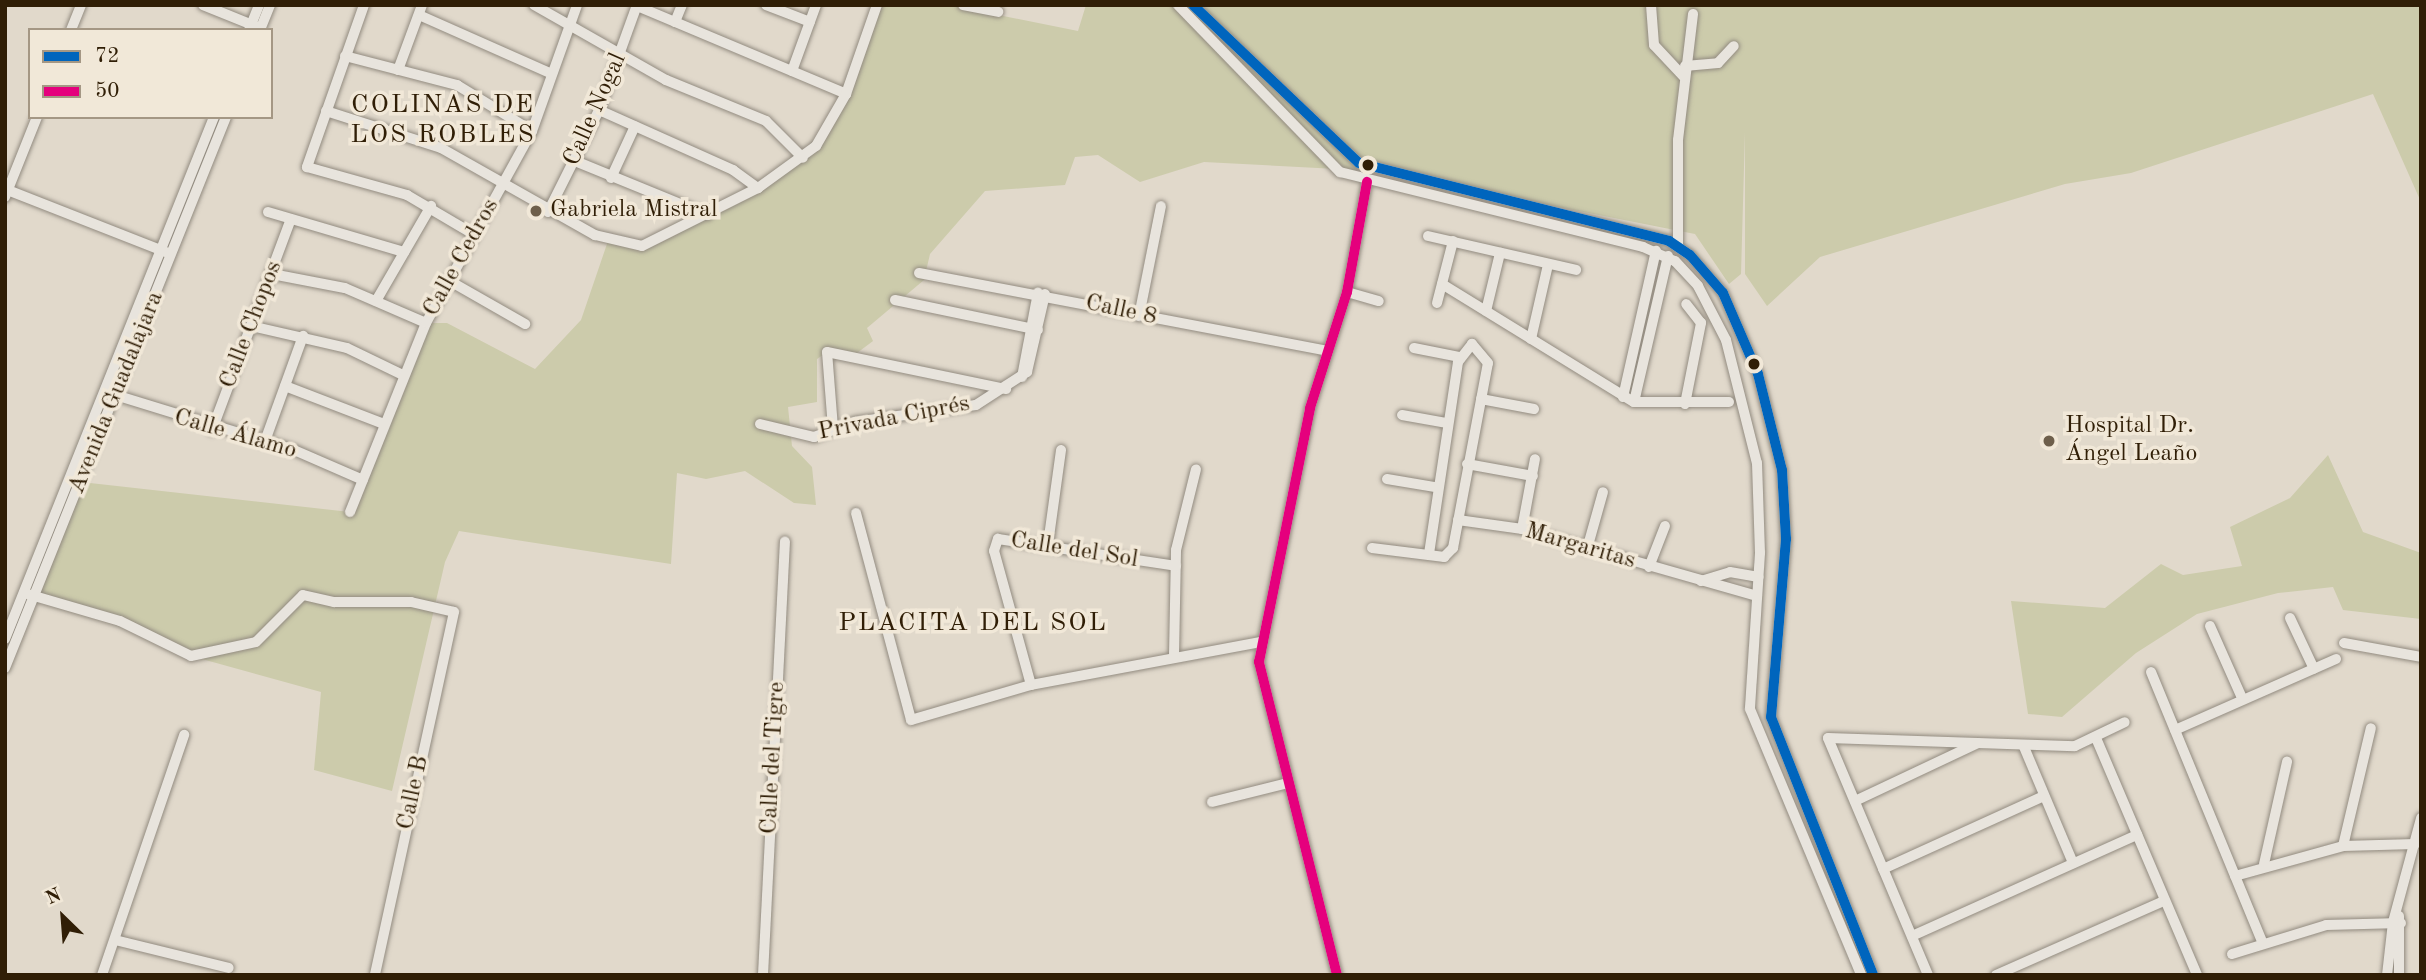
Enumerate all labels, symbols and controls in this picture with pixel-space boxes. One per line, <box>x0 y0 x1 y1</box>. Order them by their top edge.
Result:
legend <box>28 28 273 119</box>
text: 72 <box>95 46 119 67</box>
street label: Calle Nogal <box>558 49 634 171</box>
text: 50 <box>95 81 119 102</box>
district label: COLINAS DE LOS ROBLES <box>352 90 534 152</box>
unlabelled marker <box>1361 158 1375 172</box>
street label: Calle Cedros <box>418 194 506 322</box>
place label: Gabriela Mistral <box>550 197 717 225</box>
marker: Gabriela Mistral <box>528 203 544 219</box>
street label: Calle Chopos <box>214 257 290 393</box>
street label: Avenida Guadalajara <box>63 288 171 498</box>
street label: Calle 8 <box>1083 289 1159 333</box>
unlabelled marker <box>1747 357 1761 371</box>
street label: Privada Ciprés <box>816 390 972 448</box>
street label: Calle Álamo <box>170 404 300 466</box>
place label: Hospital Dr. Ángel Leaño <box>2065 413 2197 469</box>
marker: Hospital Dr. Ángel Leaño <box>2039 431 2059 451</box>
street label: Margaritas <box>1521 517 1639 577</box>
street label: Calle del Sol <box>1008 527 1140 575</box>
district label: PLACITA DEL SOL <box>840 608 1106 640</box>
street label: Calle del Tigre <box>756 681 792 835</box>
street label: Calle B <box>392 753 436 833</box>
north arrow <box>28 882 98 952</box>
text: N <box>43 886 65 909</box>

